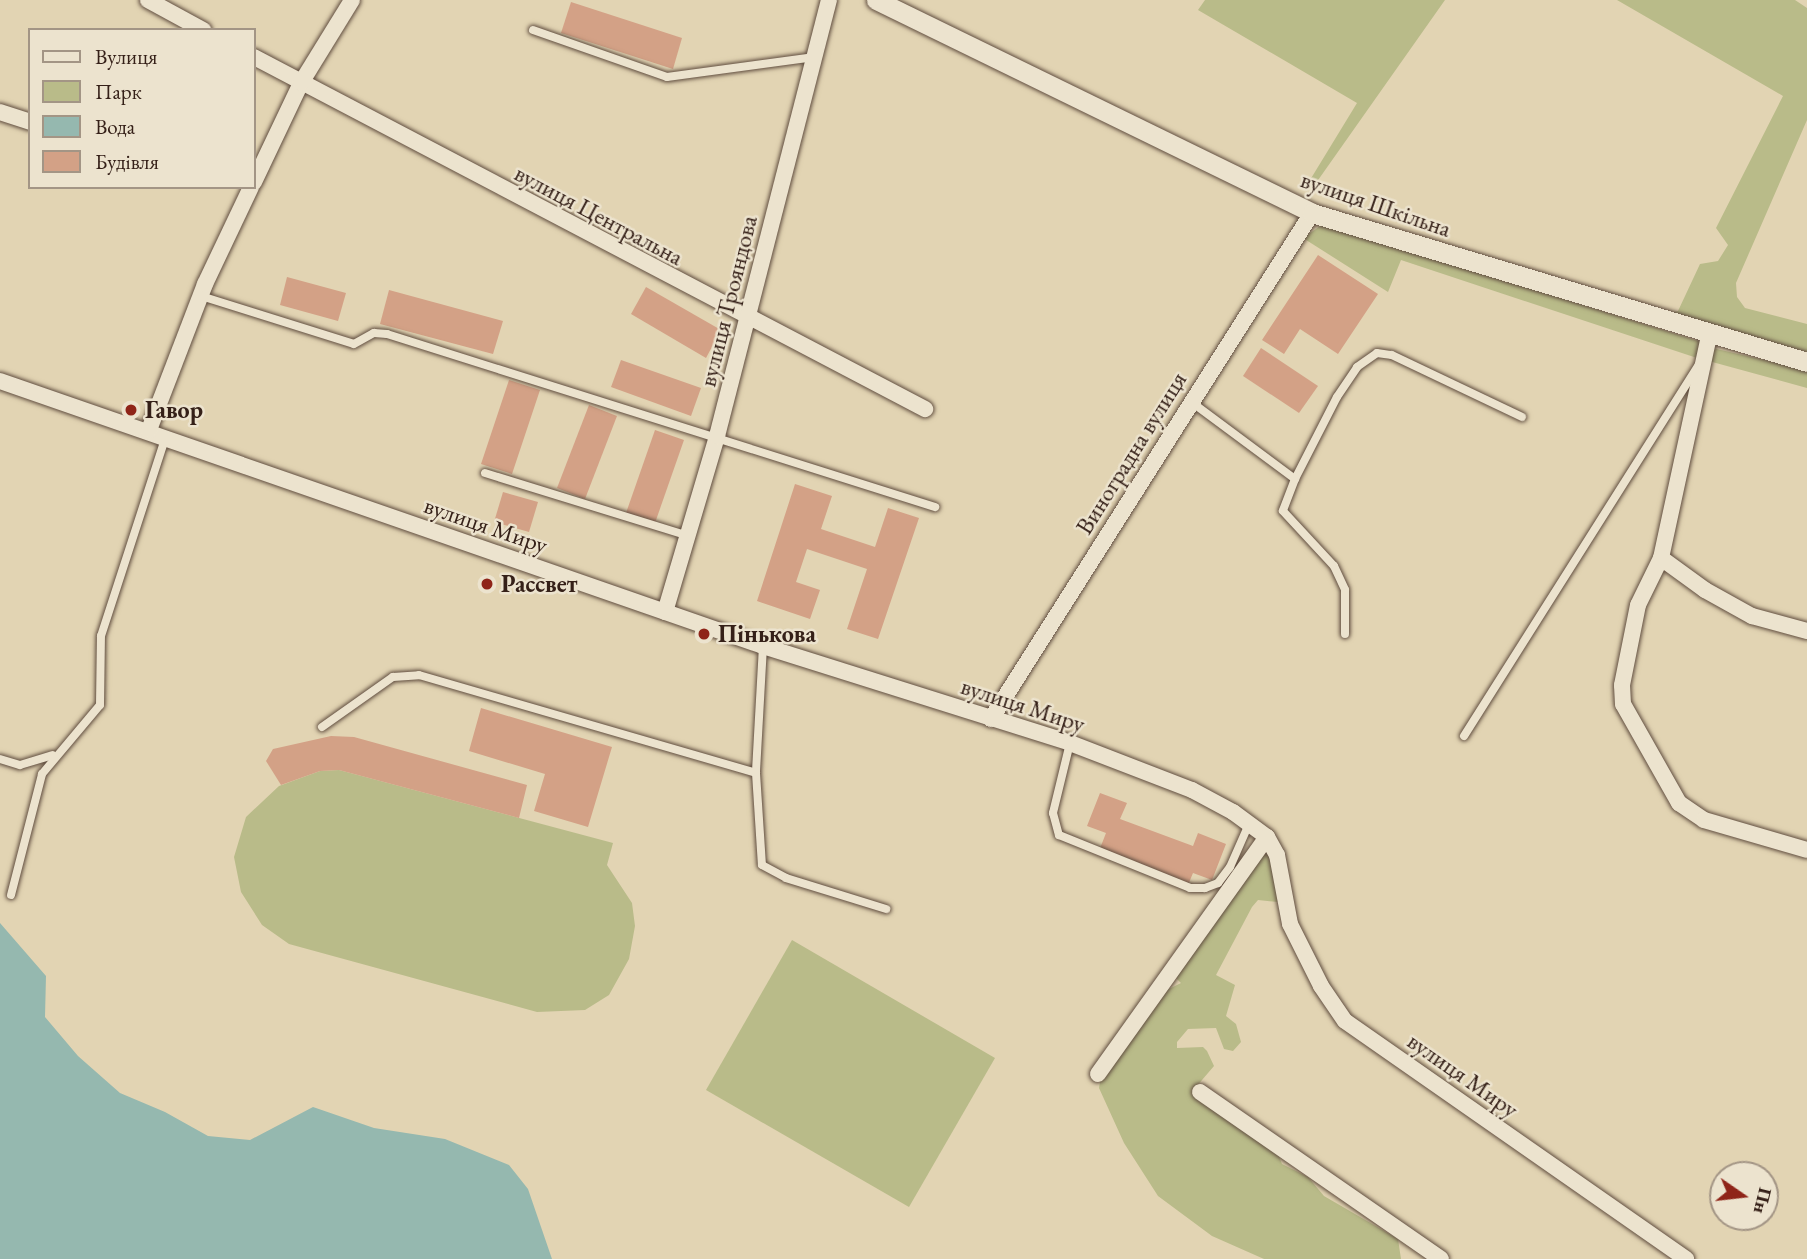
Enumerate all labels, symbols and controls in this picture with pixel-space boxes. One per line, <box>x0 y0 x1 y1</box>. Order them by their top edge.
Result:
legend <box>28 28 256 189</box>
text: Вулиця <box>95 43 157 70</box>
text: Парк <box>95 78 142 105</box>
text: Вода <box>95 113 135 140</box>
text: Будівля <box>95 148 159 175</box>
street label: вулиця Центральна <box>510 158 688 272</box>
street label: вулиця Шкільна <box>1297 165 1455 243</box>
street label: вулиця Трояндова <box>693 212 763 390</box>
street label: Виноградна вулиця <box>1070 367 1192 539</box>
place label: Гавор <box>145 396 203 424</box>
marker: Гавор <box>123 402 139 418</box>
street label: вулиця Миру <box>421 490 551 560</box>
place label: Рассвет <box>501 570 577 598</box>
marker: Рассвет <box>479 576 495 592</box>
place label: Пінькова <box>718 620 816 648</box>
marker: Пінькова <box>696 626 712 642</box>
street label: вулиця Миру <box>957 671 1089 739</box>
street label: вулиця Миру <box>1402 1026 1524 1124</box>
north arrow <box>1709 1161 1779 1231</box>
text: Пн <box>1748 1185 1778 1216</box>

